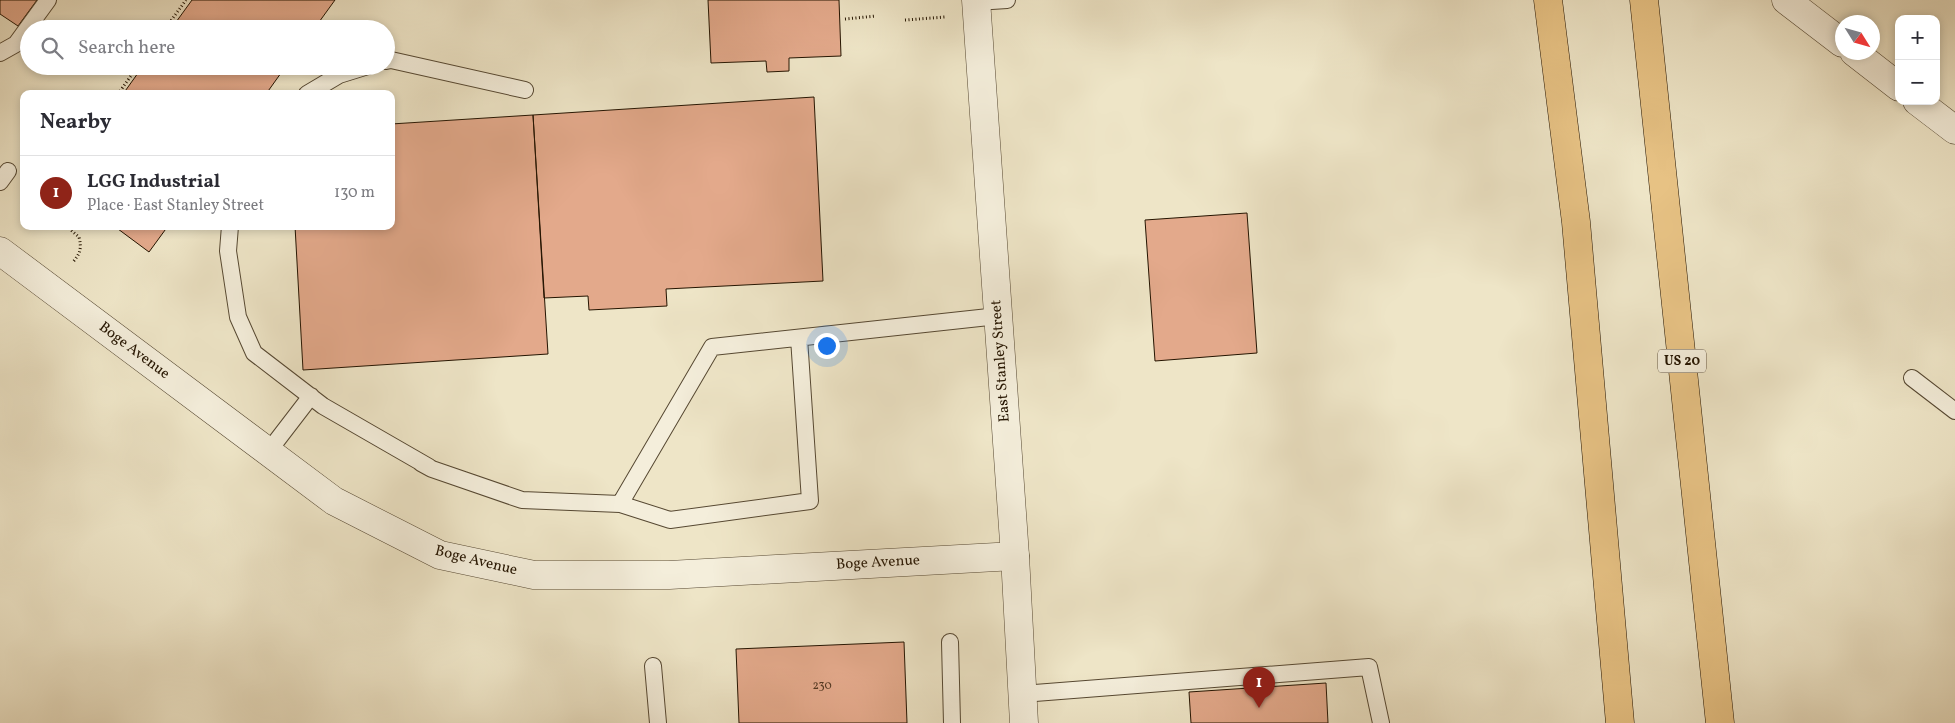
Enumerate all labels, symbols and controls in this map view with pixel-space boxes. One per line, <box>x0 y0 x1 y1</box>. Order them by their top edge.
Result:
north arrow <box>1835 15 1880 60</box>
map controls <box>1895 15 1940 105</box>
button: + <box>1895 15 1940 60</box>
search box <box>20 20 395 75</box>
icon: search <box>38 34 66 62</box>
text: Search here <box>78 35 175 61</box>
button: − <box>1895 60 1940 105</box>
text: Nearby <box>40 108 111 137</box>
text: LGG Industrial <box>87 169 220 195</box>
text: 1 <box>53 182 59 204</box>
text: 130 m <box>334 182 375 204</box>
text: Place · East Stanley Street <box>87 195 264 217</box>
street label: East Stanley Street <box>986 299 1016 423</box>
street label: Boge Avenue <box>94 317 174 385</box>
your location <box>814 333 840 359</box>
road number: US 20 <box>1658 350 1706 372</box>
street label: Boge Avenue <box>433 541 519 581</box>
street label: Boge Avenue <box>835 550 921 576</box>
pin: 1 <box>1243 667 1275 708</box>
house number: 230 <box>812 678 832 694</box>

